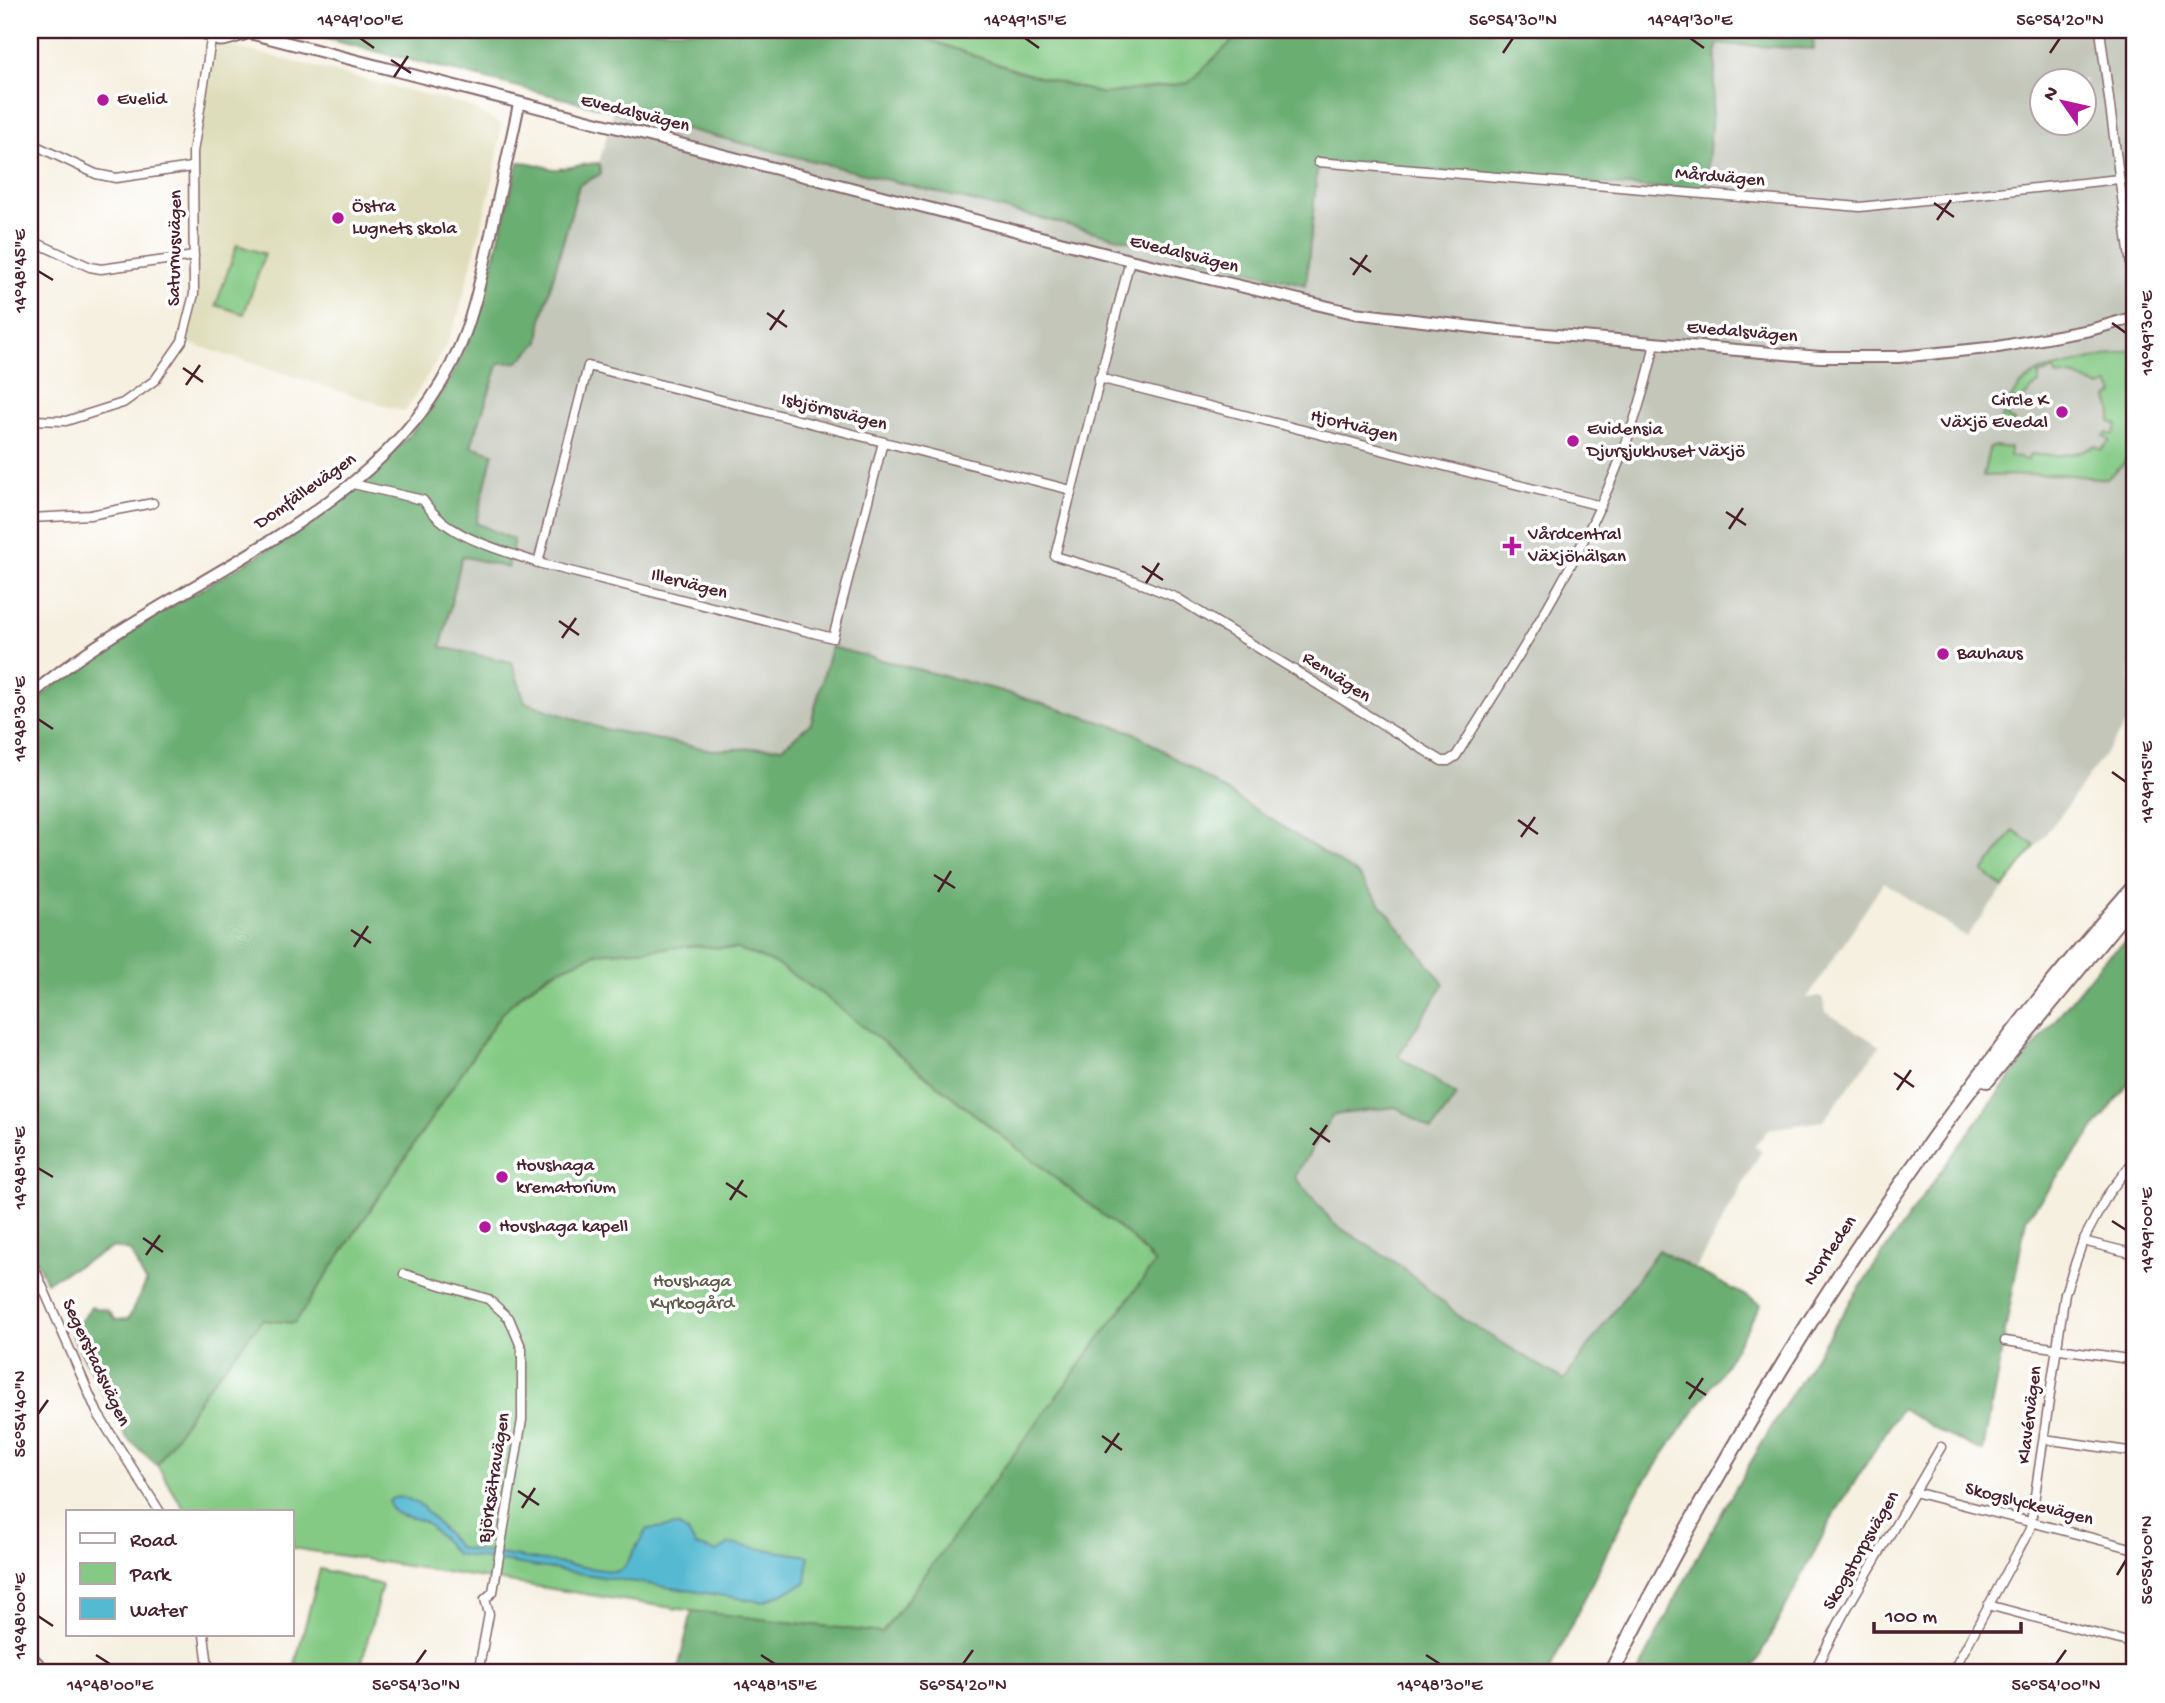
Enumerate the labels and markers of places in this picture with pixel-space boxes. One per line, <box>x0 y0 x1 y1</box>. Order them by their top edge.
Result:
place label: Evelid <box>117 89 168 112</box>
marker: Evelid <box>95 92 111 108</box>
place label: Östra Lugnets skola <box>352 196 458 241</box>
marker: Östra Lugnets skola <box>330 210 346 226</box>
place label: Circle K Växjö Evedal <box>1940 390 2051 435</box>
marker: Circle K Växjö Evedal <box>2054 404 2070 420</box>
place label: Evidensia Djursjukhuset Växjö <box>1585 419 1745 464</box>
marker: Evidensia Djursjukhuset Växjö <box>1565 433 1581 449</box>
place label: Vårdcentral Växjöhälsan <box>1527 524 1626 569</box>
marker: Vårdcentral Växjöhälsan <box>1502 536 1522 556</box>
place label: Bauhaus <box>1956 643 2024 666</box>
marker: Bauhaus <box>1935 646 1951 662</box>
place label: Hovshaga krematorium <box>516 1155 616 1200</box>
marker: Hovshaga krematorium <box>494 1169 510 1185</box>
place label: Hovshaga kapell <box>499 1216 628 1239</box>
marker: Hovshaga kapell <box>477 1219 493 1235</box>

